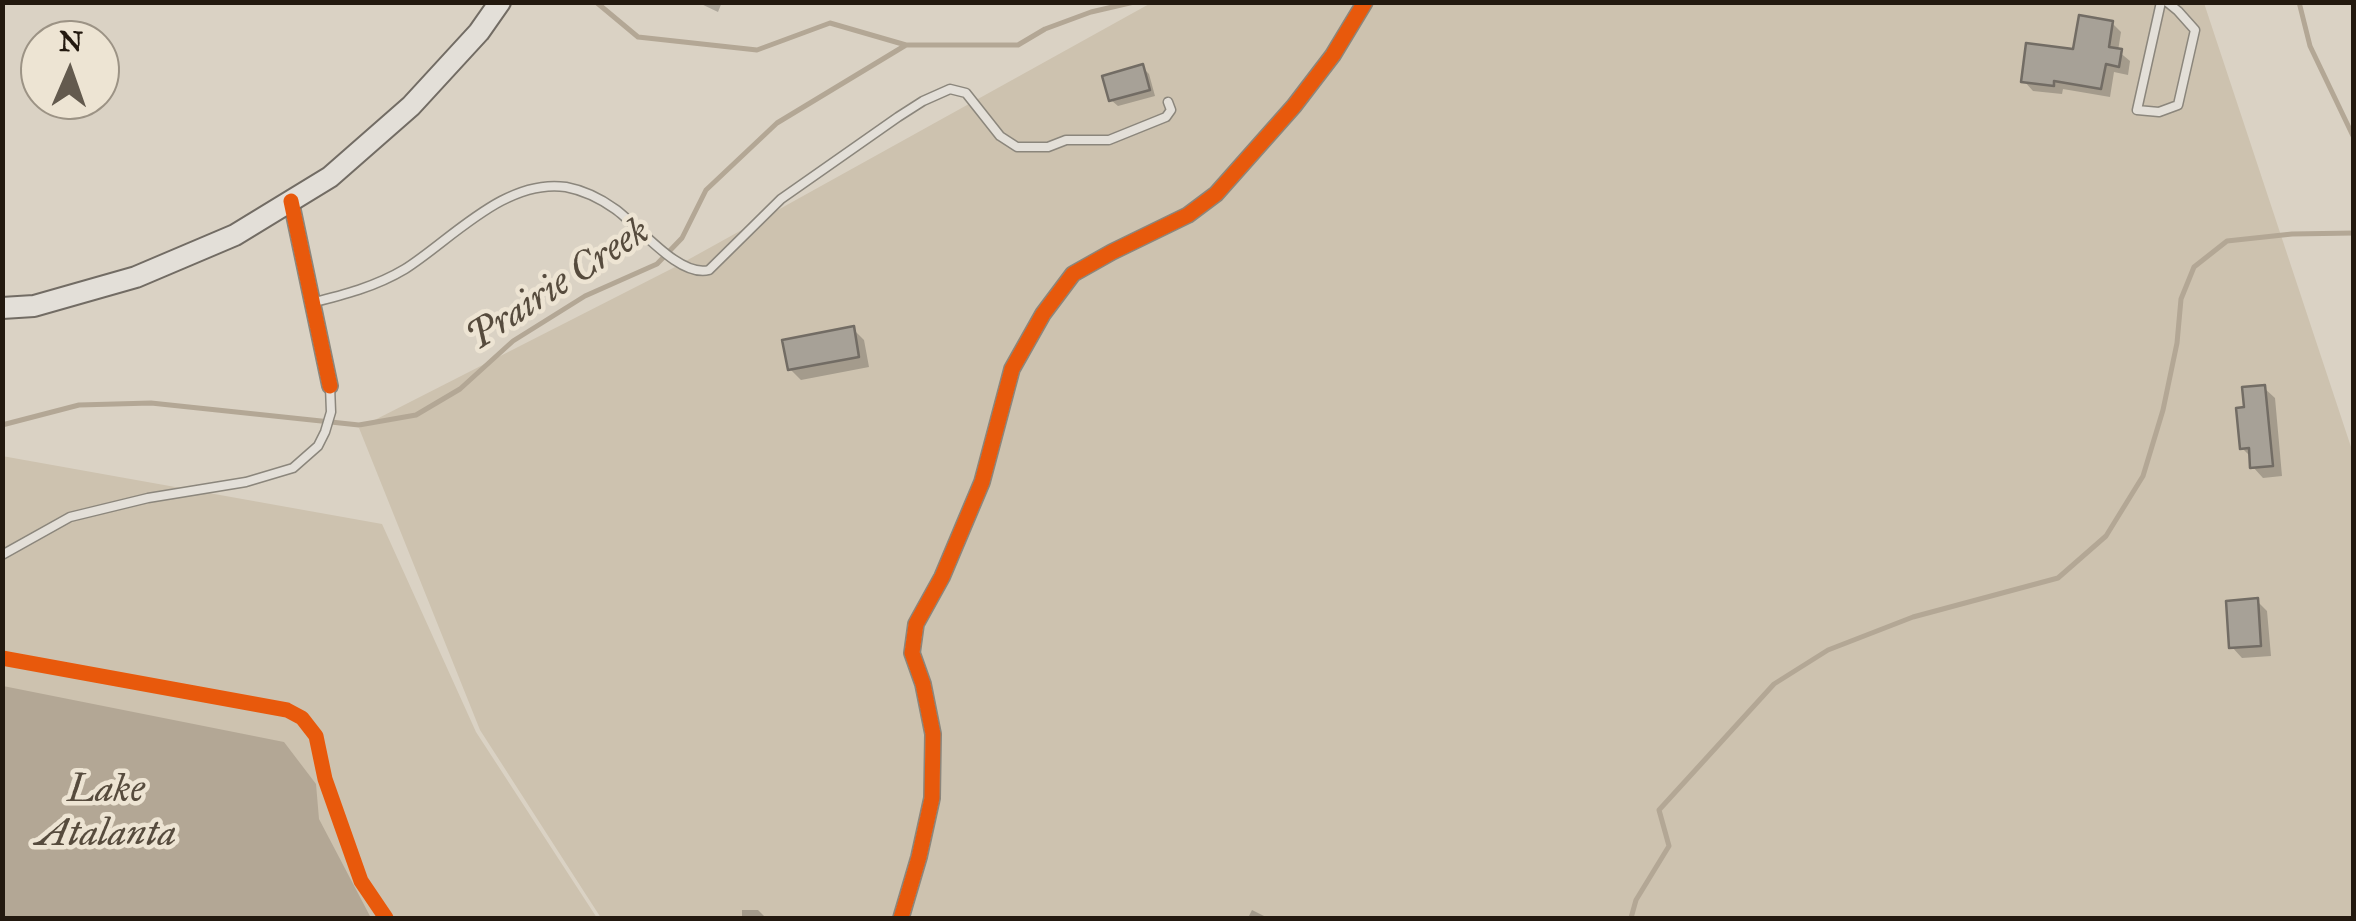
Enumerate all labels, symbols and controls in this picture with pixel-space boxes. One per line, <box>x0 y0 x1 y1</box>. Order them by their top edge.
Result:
north arrow <box>20 20 120 120</box>
text: N <box>59 24 83 59</box>
water label: Prairie Creek <box>459 210 659 362</box>
water label: Lake Atalanta <box>36 769 176 858</box>

